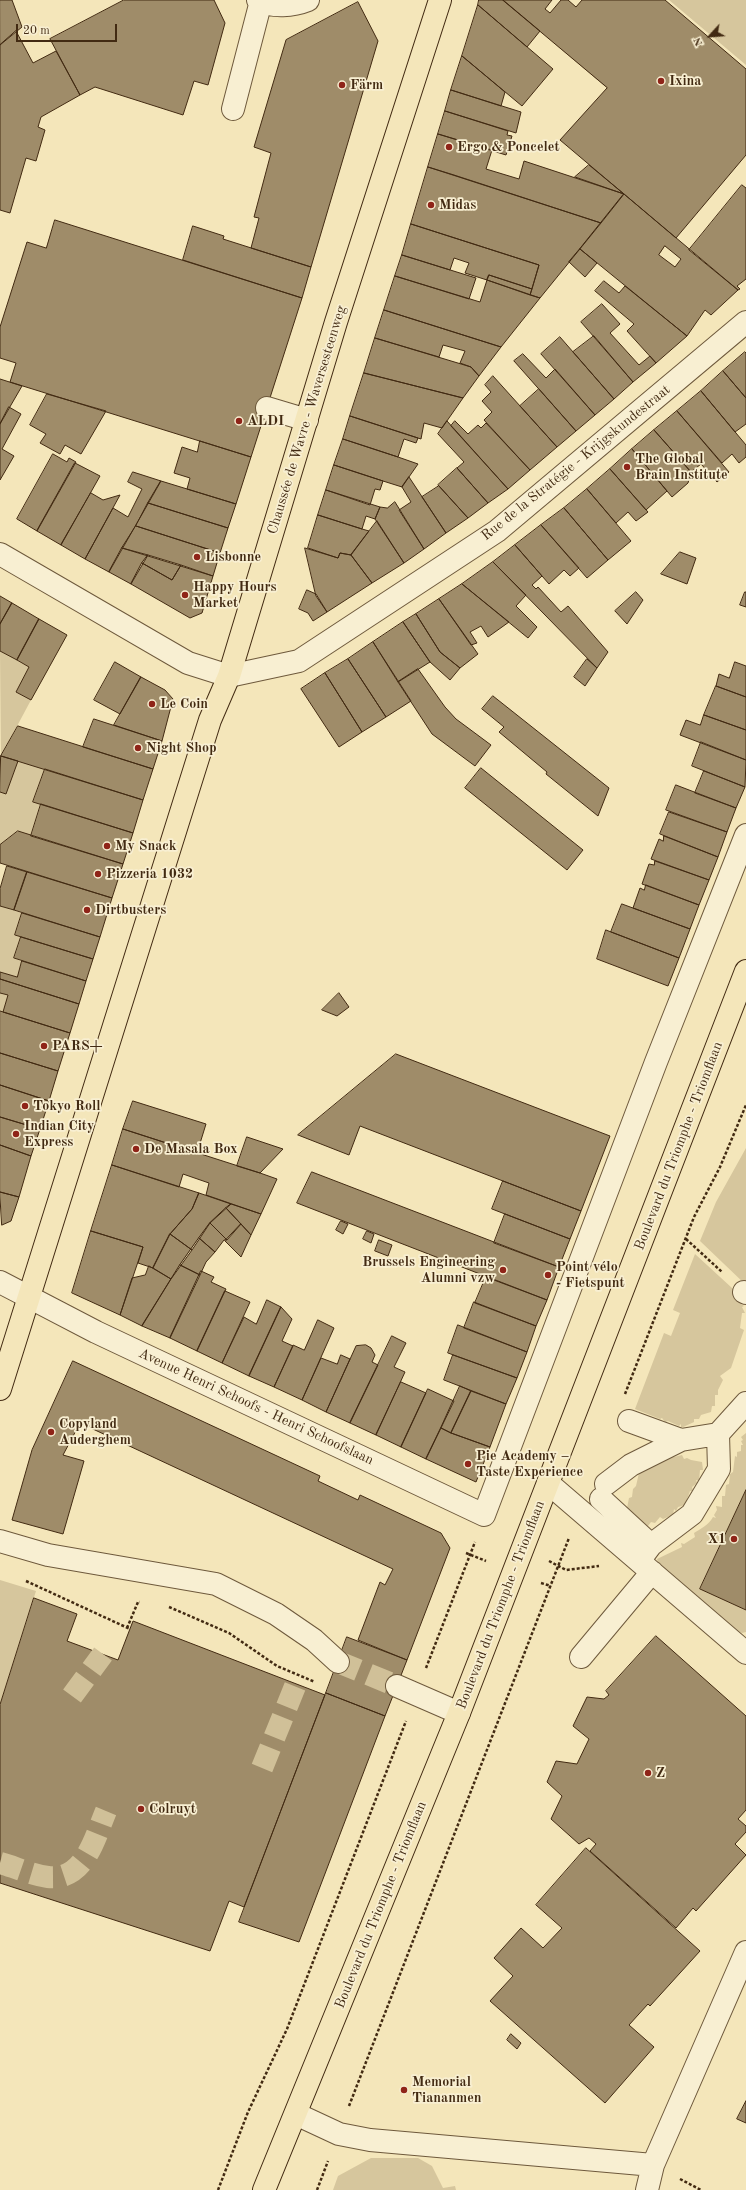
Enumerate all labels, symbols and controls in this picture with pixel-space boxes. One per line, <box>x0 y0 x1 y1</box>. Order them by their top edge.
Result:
scale bar <box>18 16 119 42</box>
north arrow <box>690 16 730 56</box>
text: 20 m <box>23 25 50 37</box>
text: N <box>692 35 706 48</box>
place label: Ixina <box>669 73 701 89</box>
marker: Ixina <box>656 76 666 86</box>
place label: Färm <box>350 77 383 93</box>
marker: Färm <box>337 80 347 90</box>
place label: Ergo & Poncelet <box>457 139 560 155</box>
marker: Ergo & Poncelet <box>444 142 454 152</box>
place label: Midas <box>439 197 476 213</box>
marker: Midas <box>426 200 436 210</box>
street label: Chaussée de Wavre - Waversesteenweg <box>264 304 350 536</box>
street label: Rue de la Stratégie - Krijgskundestraat <box>478 382 674 544</box>
place label: ALDI <box>247 413 284 429</box>
marker: ALDI <box>234 416 244 426</box>
place label: The Global Brain Institute <box>635 451 728 484</box>
marker: The Global Brain Institute <box>622 462 632 472</box>
place label: Lisbonne <box>205 549 261 565</box>
marker: Lisbonne <box>192 552 202 562</box>
place label: Happy Hours Market <box>193 579 277 612</box>
marker: Happy Hours Market <box>180 590 190 600</box>
place label: Le Coin <box>160 696 208 712</box>
marker: Le Coin <box>147 699 157 709</box>
place label: Night Shop <box>146 740 217 756</box>
marker: Night Shop <box>133 743 143 753</box>
place label: My Snack <box>115 838 177 854</box>
marker: My Snack <box>102 841 112 851</box>
place label: Pizzeria 1032 <box>106 866 193 882</box>
marker: Pizzeria 1032 <box>93 869 103 879</box>
place label: Dirtbusters <box>95 902 166 918</box>
marker: Dirtbusters <box>82 905 92 915</box>
place label: PARS+ <box>52 1038 103 1054</box>
street label: Boulevard du Triomphe - Triomflaan <box>631 1039 727 1253</box>
marker: PARS+ <box>39 1041 49 1051</box>
place label: Tokyo Roll <box>33 1098 101 1114</box>
marker: Tokyo Roll <box>20 1101 30 1111</box>
place label: Indian City Express <box>24 1118 94 1150</box>
marker: Indian City Express <box>11 1129 21 1139</box>
place label: De Masala Box <box>144 1141 237 1157</box>
marker: De Masala Box <box>131 1144 141 1154</box>
place label: Brussels Engineering Alumni vzw <box>362 1254 495 1286</box>
place label: Point vélo - Fietspunt <box>556 1259 625 1292</box>
marker: Brussels Engineering Alumni vzw <box>498 1265 508 1275</box>
marker: Point vélo - Fietspunt <box>543 1270 553 1280</box>
street label: Avenue Henri Schoofs - Henri Schoofslaan <box>136 1345 376 1469</box>
place label: Copyland Auderghem <box>59 1416 131 1448</box>
marker: Copyland Auderghem <box>46 1427 56 1437</box>
place label: Pie Academy – Taste Experience <box>476 1448 583 1480</box>
marker: Pie Academy – Taste Experience <box>463 1459 473 1469</box>
street label: Boulevard du Triomphe - Triomflaan <box>453 1498 549 1712</box>
place label: X1 <box>707 1531 726 1547</box>
marker: X1 <box>729 1534 739 1544</box>
place label: Z <box>656 1765 665 1781</box>
marker: Z <box>643 1768 653 1778</box>
street label: Boulevard du Triomphe - Triomflaan <box>332 1799 430 2011</box>
place label: Colruyt <box>149 1801 196 1817</box>
marker: Colruyt <box>136 1804 146 1814</box>
place label: Memorial Tiananmen <box>412 2074 482 2106</box>
marker: Memorial Tiananmen <box>399 2085 409 2095</box>

